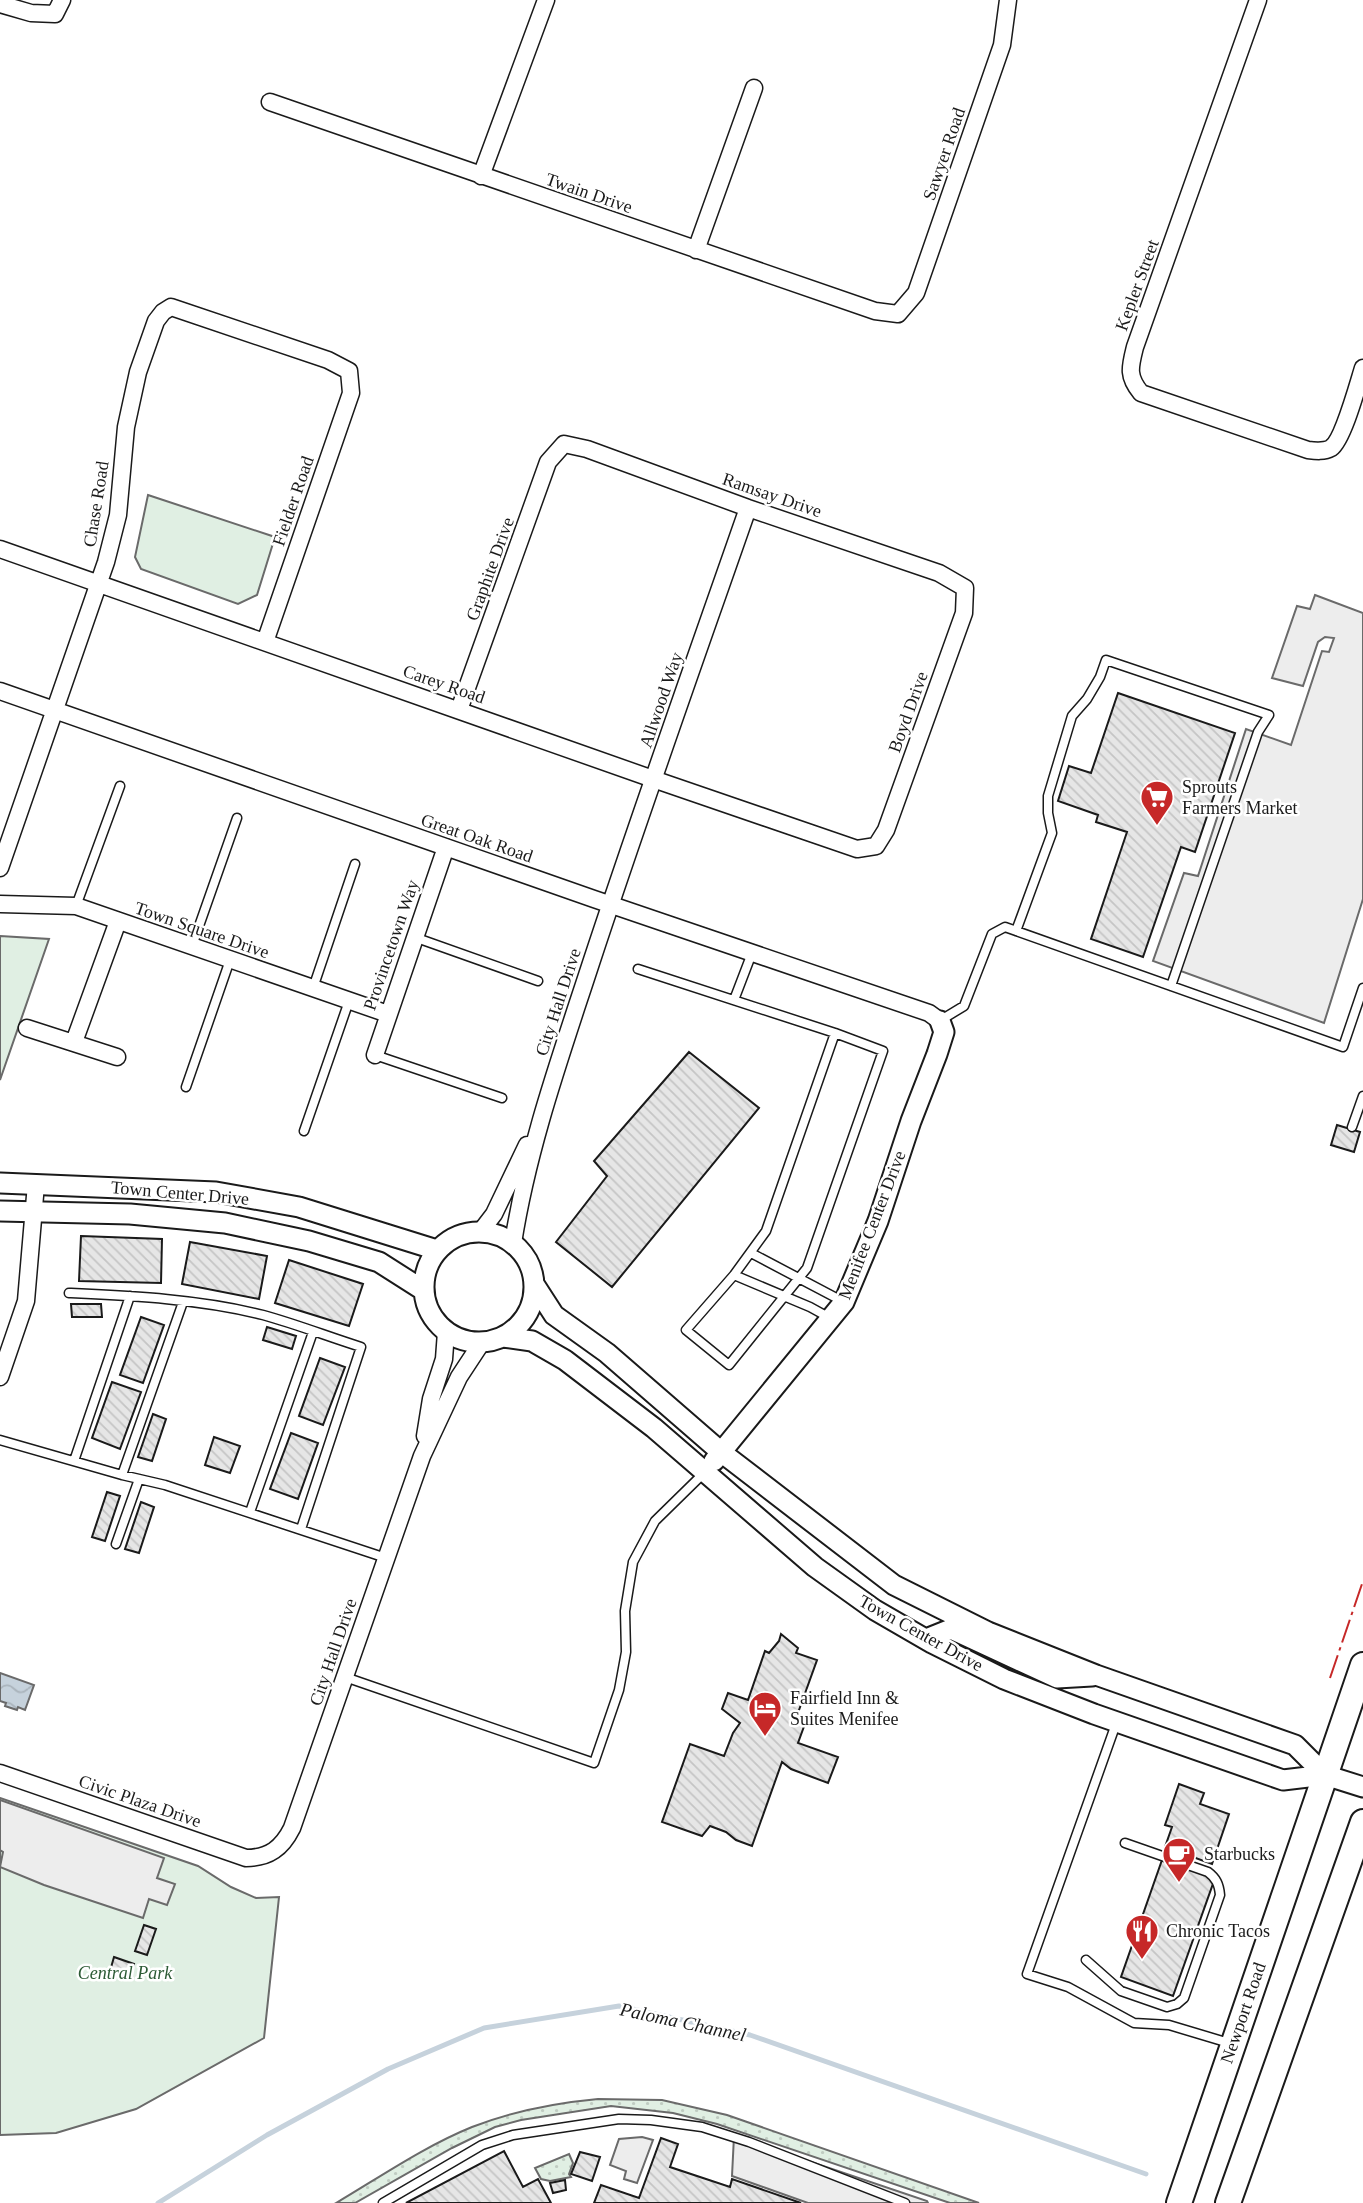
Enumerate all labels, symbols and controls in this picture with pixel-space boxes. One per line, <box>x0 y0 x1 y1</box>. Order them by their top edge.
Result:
street label: Sawyer Road <box>919 105 969 203</box>
street label: Twain Drive <box>543 169 635 217</box>
street label: Kepler Street <box>1111 237 1163 333</box>
street label: Fielder Road <box>268 454 318 548</box>
street label: Chase Road <box>79 460 113 548</box>
street label: Ramsay Drive <box>720 469 824 521</box>
street label: Graphite Drive <box>462 515 518 623</box>
street label: Allwood Way <box>635 650 687 750</box>
street label: Carey Road <box>400 661 488 707</box>
street label: Boyd Drive <box>884 669 932 755</box>
place label: Sprouts Farmers Market <box>1182 777 1297 818</box>
supermarket icon: Sprouts Farmers Market <box>1138 778 1176 827</box>
street label: Great Oak Road <box>418 810 536 866</box>
street label: Provincetown Way <box>359 877 423 1013</box>
street label: Town Square Drive <box>132 898 272 962</box>
street label: City Hall Drive <box>531 946 585 1058</box>
street label: Menifee Center Drive <box>834 1148 910 1302</box>
street label: Town Center Drive <box>110 1177 250 1209</box>
street label: Town Center Drive <box>855 1591 987 1675</box>
street label: City Hall Drive <box>305 1596 361 1708</box>
place label: Fairfield Inn & Suites Menifee <box>790 1688 899 1729</box>
hotel icon: Fairfield Inn & Suites Menifee <box>746 1689 784 1738</box>
street label: Civic Plaza Drive <box>76 1771 204 1831</box>
cafe icon: Starbucks <box>1160 1835 1198 1884</box>
place label: Starbucks <box>1204 1844 1275 1864</box>
restaurant icon: Chronic Tacos <box>1123 1912 1161 1961</box>
place label: Chronic Tacos <box>1166 1921 1270 1941</box>
street label: Newport Road <box>1216 1960 1270 2066</box>
park label: Central Park <box>78 1963 173 1983</box>
water label: Paloma Channel <box>617 1998 748 2046</box>

